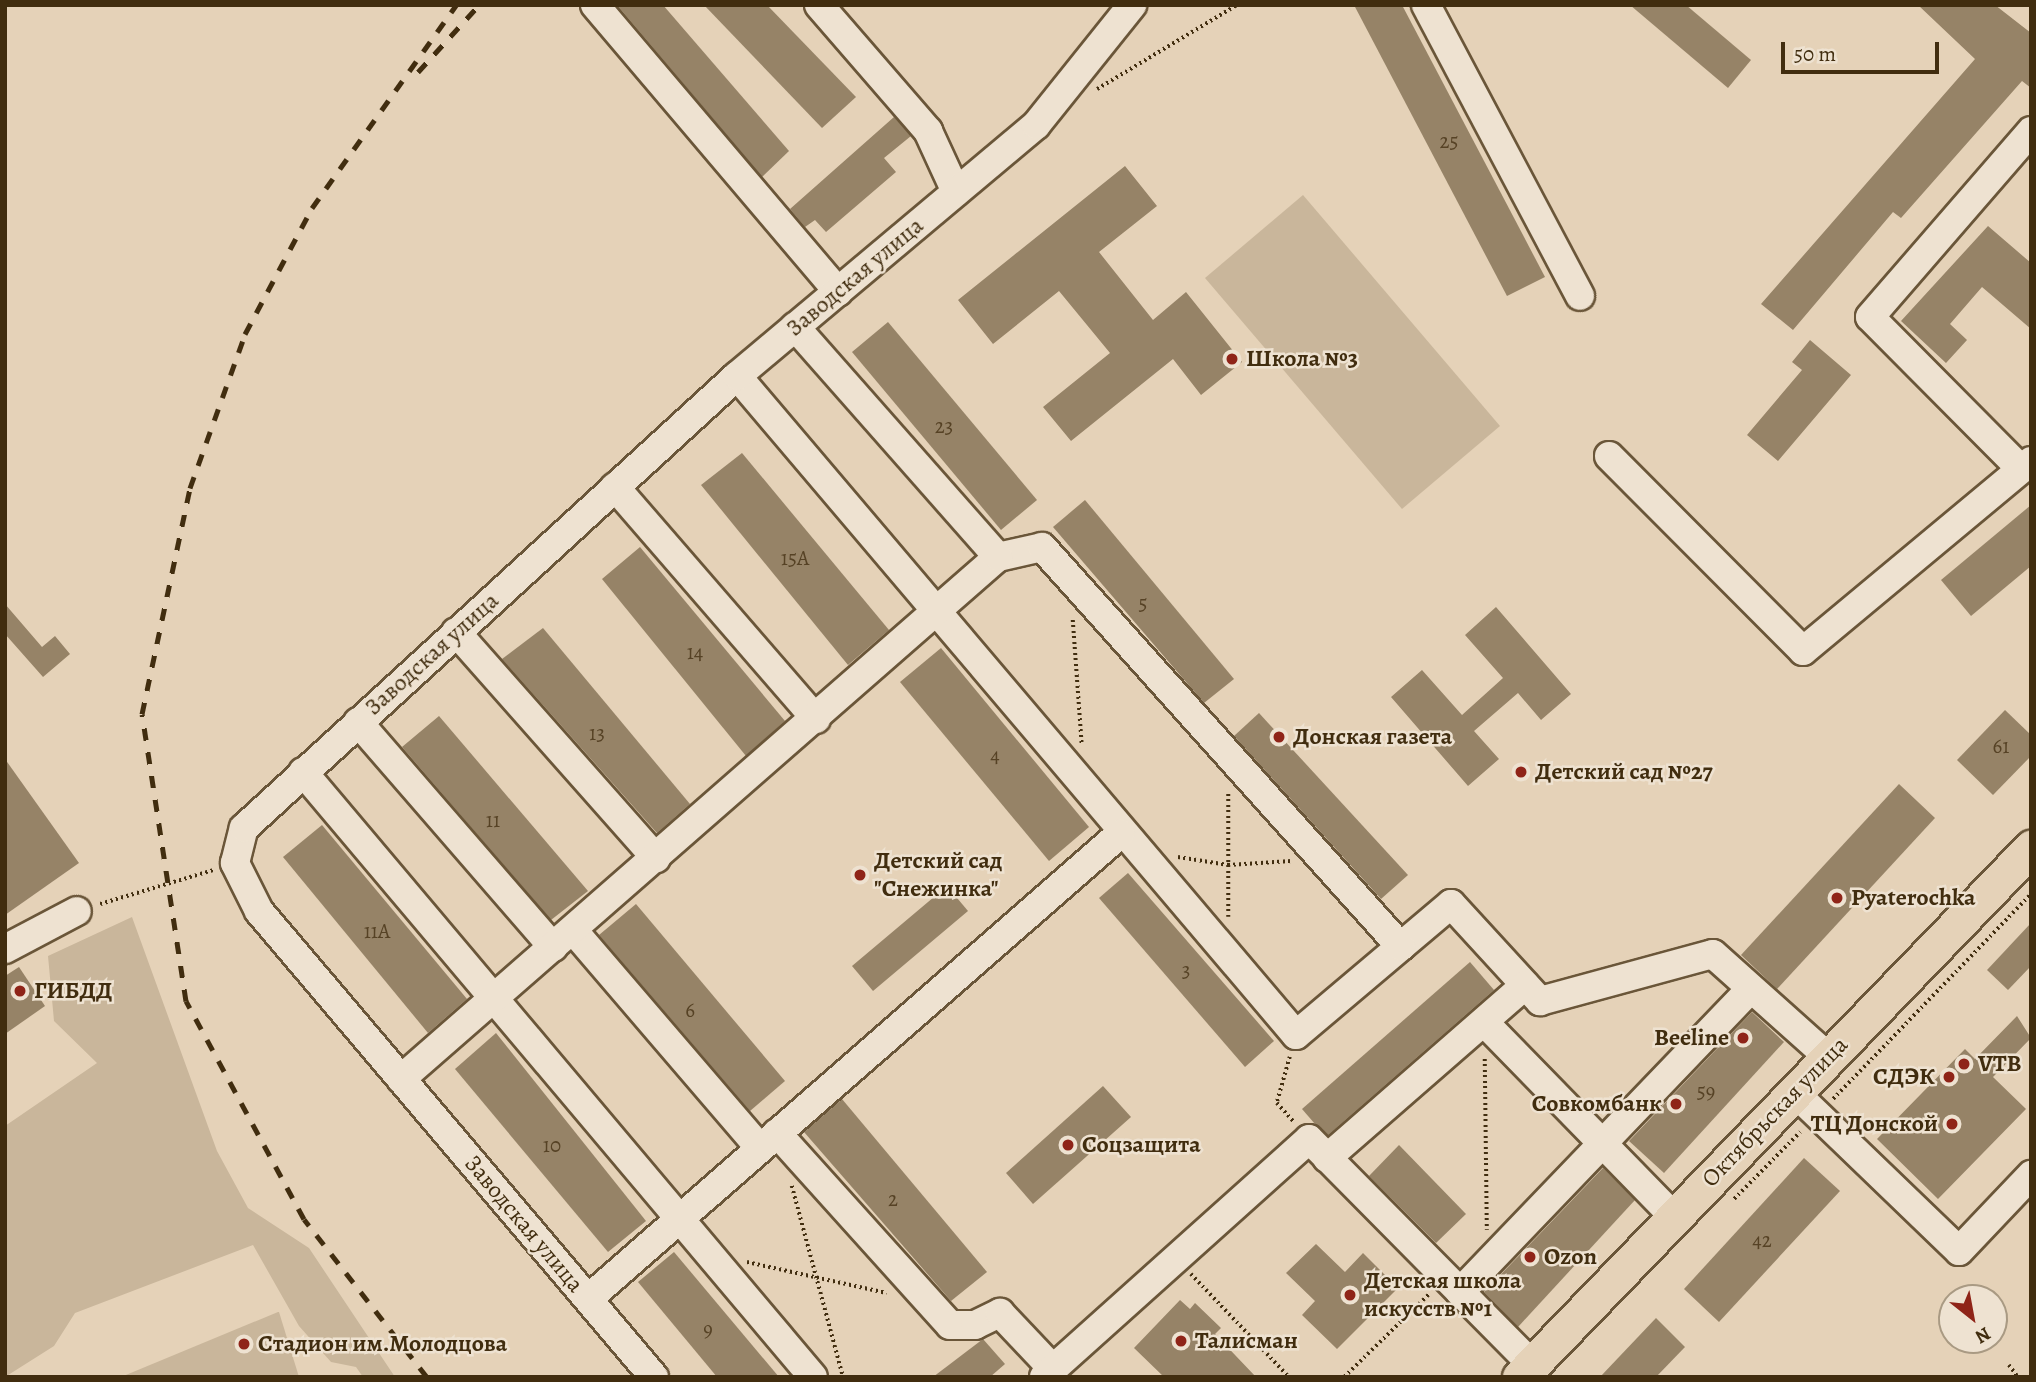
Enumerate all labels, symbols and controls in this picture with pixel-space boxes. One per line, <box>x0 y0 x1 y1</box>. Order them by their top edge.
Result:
scale bar <box>1784 28 1941 72</box>
text: 50 m <box>1794 40 1836 68</box>
house number: 25 <box>1439 128 1459 154</box>
street label: Заводская улица <box>781 211 929 343</box>
place label: Школа №3 <box>1246 345 1358 373</box>
marker: Школа №3 <box>1224 351 1240 367</box>
house number: 23 <box>935 413 953 439</box>
house number: 15А <box>781 545 809 571</box>
street label: Заводская улица <box>359 586 505 722</box>
house number: 5 <box>1138 590 1148 616</box>
house number: 14 <box>687 639 703 665</box>
house number: 13 <box>589 720 605 746</box>
place label: Донская газета <box>1293 723 1452 751</box>
marker: Донская газета <box>1271 729 1287 745</box>
house number: 61 <box>1993 733 2009 759</box>
house number: 4 <box>990 742 1000 768</box>
place label: Детский сад №27 <box>1535 758 1713 786</box>
marker: Детский сад №27 <box>1513 764 1529 780</box>
house number: 11 <box>486 807 500 833</box>
place label: Детский сад "Снежинка" <box>874 847 1002 903</box>
marker: Детский сад "Снежинка" <box>852 867 868 883</box>
place label: Pyaterochka <box>1851 884 1976 912</box>
marker: Pyaterochka <box>1829 890 1845 906</box>
house number: 11А <box>364 918 390 944</box>
house number: 3 <box>1182 957 1190 983</box>
place label: ГИБДД <box>34 977 112 1005</box>
marker: ГИБДД <box>12 983 28 999</box>
house number: 6 <box>685 997 695 1023</box>
place label: Beeline <box>1654 1024 1729 1052</box>
marker: Beeline <box>1735 1030 1751 1046</box>
street label: Октябрьская улица <box>1696 1031 1854 1193</box>
place label: VTB <box>1978 1050 2022 1078</box>
marker: VTB <box>1956 1056 1972 1072</box>
place label: СДЭК <box>1873 1063 1935 1091</box>
marker: СДЭК <box>1941 1069 1957 1085</box>
house number: 59 <box>1697 1078 1715 1104</box>
place label: Совкомбанк <box>1532 1090 1662 1118</box>
marker: Совкомбанк <box>1668 1096 1684 1112</box>
place label: ТЦ Донской <box>1811 1110 1938 1138</box>
marker: ТЦ Донской <box>1944 1116 1960 1132</box>
place label: Соцзащита <box>1082 1131 1201 1159</box>
house number: 10 <box>543 1132 561 1158</box>
marker: Соцзащита <box>1060 1137 1076 1153</box>
street label: Заводская улица <box>458 1150 590 1298</box>
house number: 2 <box>888 1186 898 1212</box>
house number: 42 <box>1752 1227 1772 1253</box>
place label: Ozon <box>1544 1243 1597 1271</box>
marker: Ozon <box>1522 1249 1538 1265</box>
place label: Детская школа искусств №1 <box>1364 1267 1521 1323</box>
north arrow <box>1938 1284 2008 1354</box>
marker: Детская школа искусств №1 <box>1342 1287 1358 1303</box>
house number: 9 <box>703 1316 713 1342</box>
text: N <box>1970 1321 1995 1350</box>
place label: Талисман <box>1195 1327 1298 1355</box>
place label: Стадион им.Молодцова <box>258 1330 507 1358</box>
marker: Талисман <box>1173 1333 1189 1349</box>
marker: Стадион им.Молодцова <box>236 1336 252 1352</box>

